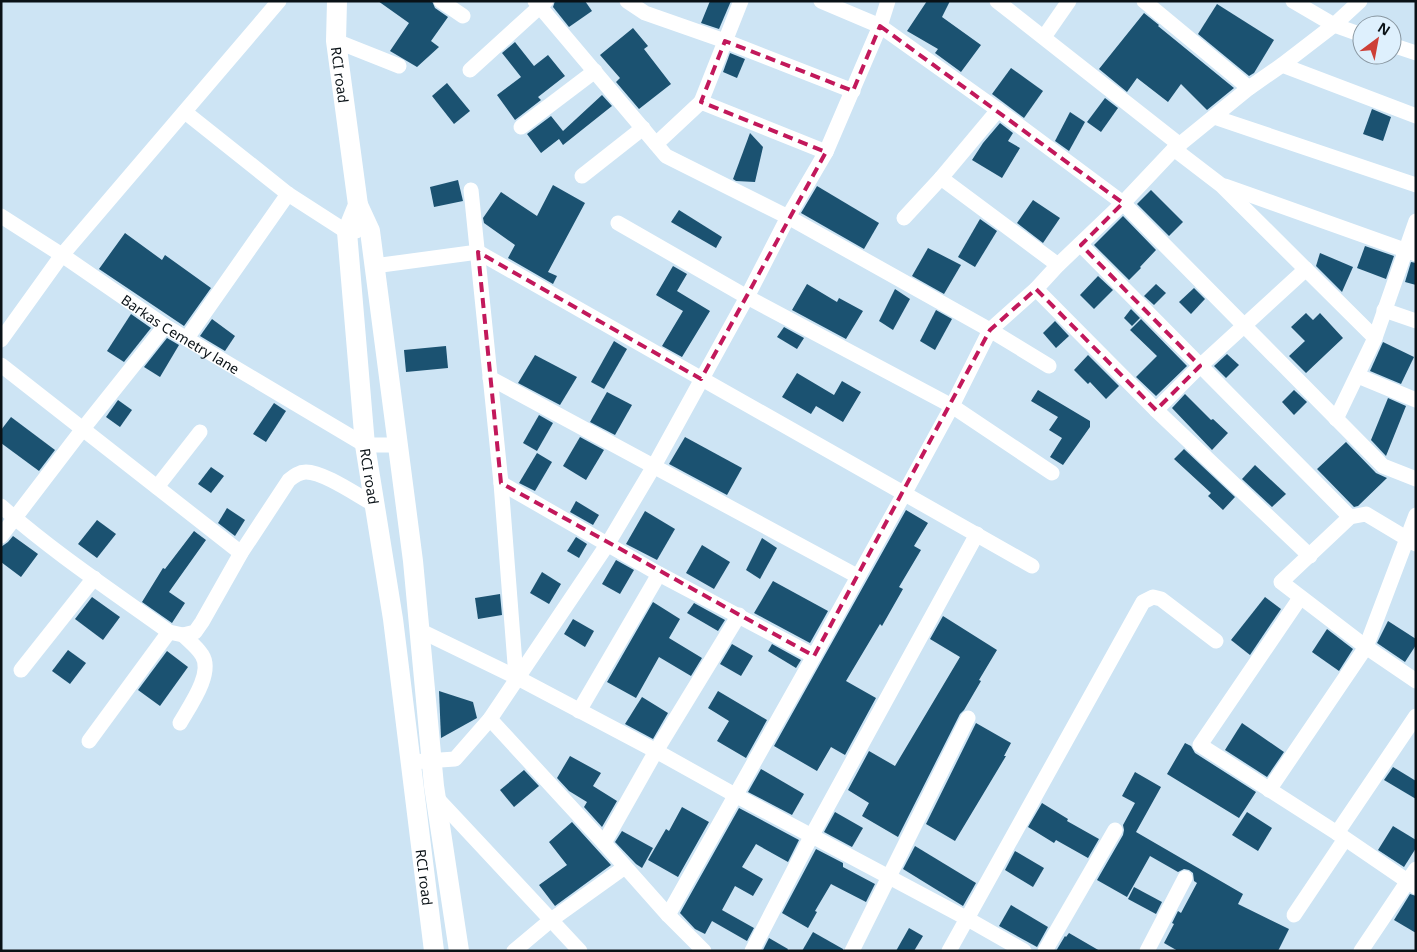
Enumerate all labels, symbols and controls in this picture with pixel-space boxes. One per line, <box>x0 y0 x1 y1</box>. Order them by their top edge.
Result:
north arrow <box>1352 15 1402 65</box>
text: N <box>1374 17 1394 40</box>
street label: RCI road <box>327 45 354 104</box>
street label: Barkas Cemetry lane <box>118 290 243 378</box>
street label: RCI road <box>356 447 384 506</box>
street label: RCI road <box>412 848 438 907</box>

